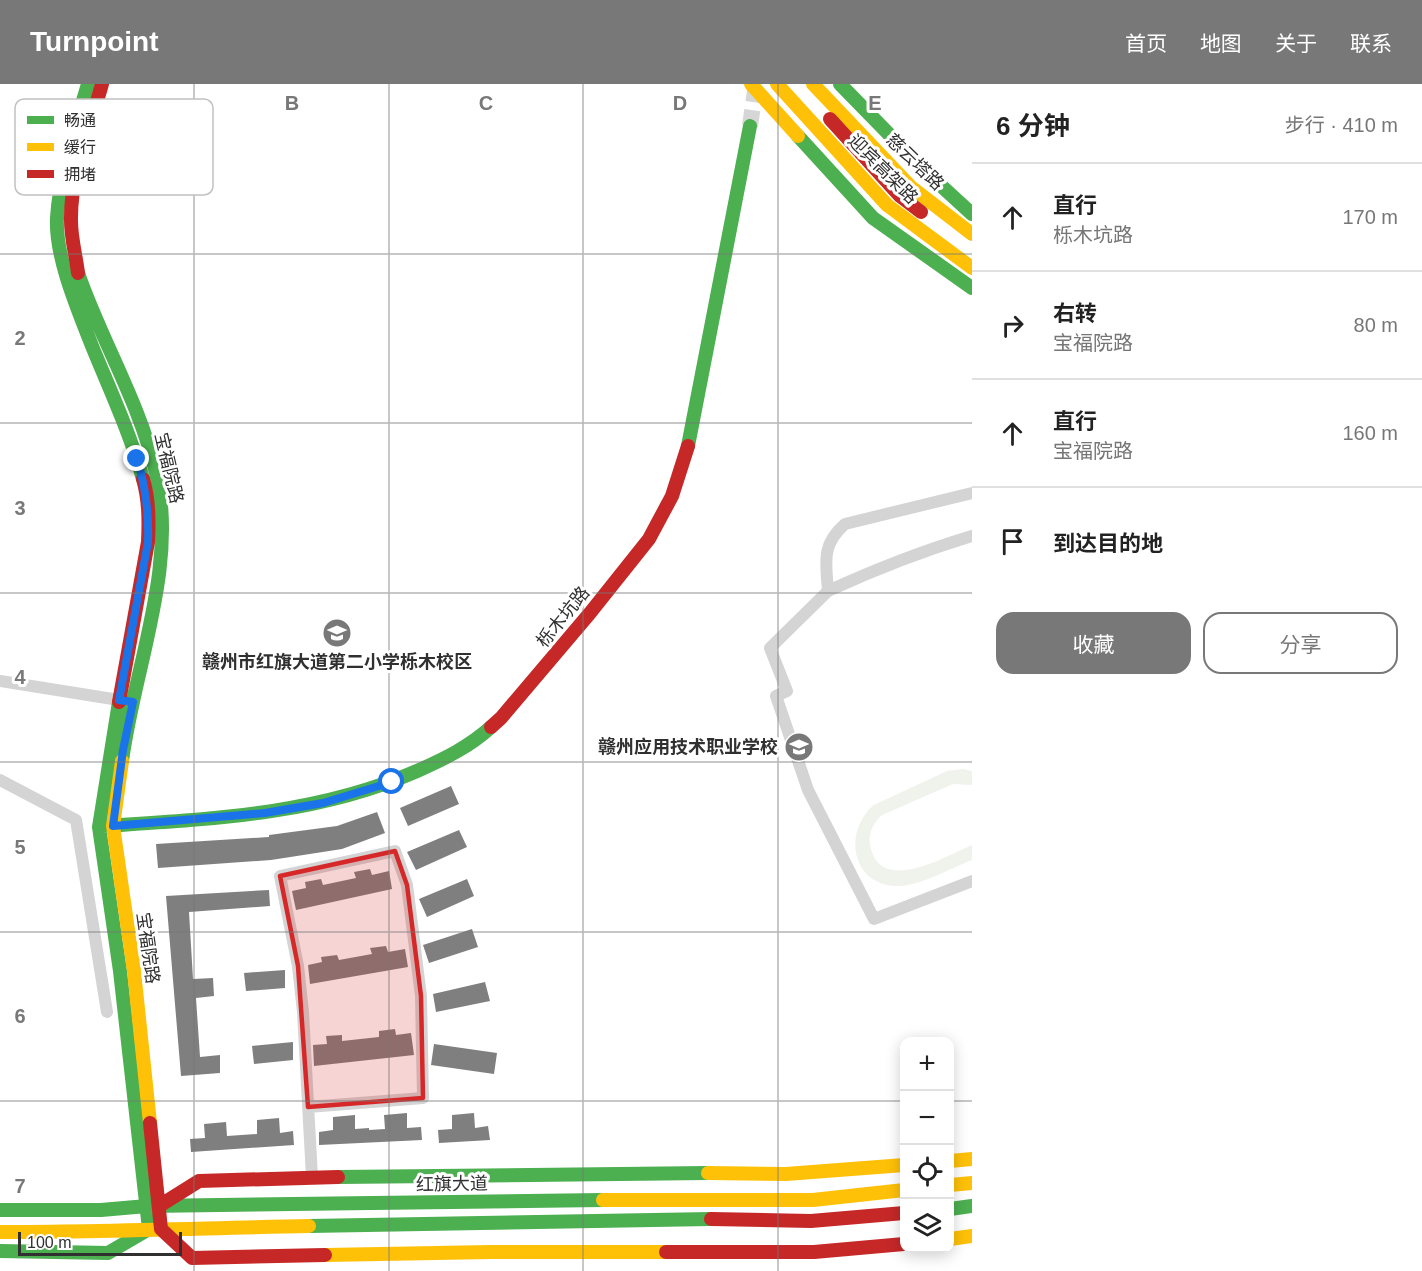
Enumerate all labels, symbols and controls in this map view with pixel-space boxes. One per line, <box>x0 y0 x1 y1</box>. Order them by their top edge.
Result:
text: Turnpoint <box>30 26 159 57</box>
text: 首页 <box>1125 32 1167 55</box>
text: 地图 <box>1200 32 1242 55</box>
text: 关于 <box>1275 32 1317 55</box>
text: 联系 <box>1350 32 1392 55</box>
text: B <box>285 92 299 114</box>
text: C <box>479 92 493 114</box>
text: D <box>673 92 687 114</box>
text: E <box>868 92 882 114</box>
legend <box>15 99 213 195</box>
text: 6 分钟 <box>996 111 1070 141</box>
text: 畅通 <box>64 112 96 129</box>
text: 步行 · 410 m <box>1285 114 1398 136</box>
street label: 迎宾高架路 <box>844 130 922 208</box>
street label: 慈云塔路 <box>882 130 948 194</box>
text: 缓行 <box>64 139 96 156</box>
text: 拥堵 <box>64 166 96 183</box>
text: 直行 <box>1053 193 1097 218</box>
icon: ahead <box>996 201 1029 234</box>
text: 170 m <box>1342 206 1398 228</box>
text: 栎木坑路 <box>1053 224 1133 246</box>
text: 右转 <box>1053 301 1097 326</box>
icon: right <box>996 309 1029 342</box>
text: 80 m <box>1354 314 1398 336</box>
text: 2 <box>14 327 26 349</box>
text: 宝福院路 <box>1053 332 1133 354</box>
text: 直行 <box>1053 409 1097 434</box>
icon: ahead <box>996 417 1029 450</box>
text: 160 m <box>1342 422 1398 444</box>
street label: 宝福院路 <box>151 431 187 505</box>
text: 宝福院路 <box>1053 440 1133 462</box>
route end <box>123 445 149 471</box>
text: 3 <box>14 497 26 519</box>
icon: arrive <box>996 525 1029 558</box>
text: 到达目的地 <box>1053 531 1163 556</box>
street label: 栎木坑路 <box>533 583 593 651</box>
button: 收藏 <box>996 612 1191 674</box>
button: 分享 <box>1203 612 1398 674</box>
school or university icon: 赣州市红旗大道第二小学栎木校区 <box>321 617 353 649</box>
place label: 赣州市红旗大道第二小学栎木校区 <box>202 651 472 672</box>
text: 4 <box>14 666 26 688</box>
school or university icon: 赣州应用技术职业学校 <box>783 731 815 763</box>
place label: 赣州应用技术职业学校 <box>598 736 778 757</box>
route start <box>378 768 404 794</box>
text: 5 <box>14 836 26 858</box>
street label: 宝福院路 <box>133 911 163 985</box>
text: 6 <box>14 1005 26 1027</box>
map controls <box>900 1037 954 1253</box>
button: + <box>900 1037 954 1091</box>
button: − <box>900 1091 954 1145</box>
button: locate <box>900 1145 954 1199</box>
street label: 红旗大道 <box>416 1173 488 1195</box>
text: 7 <box>14 1175 26 1197</box>
button: layers <box>900 1199 954 1253</box>
scale bar <box>18 1229 182 1256</box>
text: 100 m <box>27 1234 71 1251</box>

